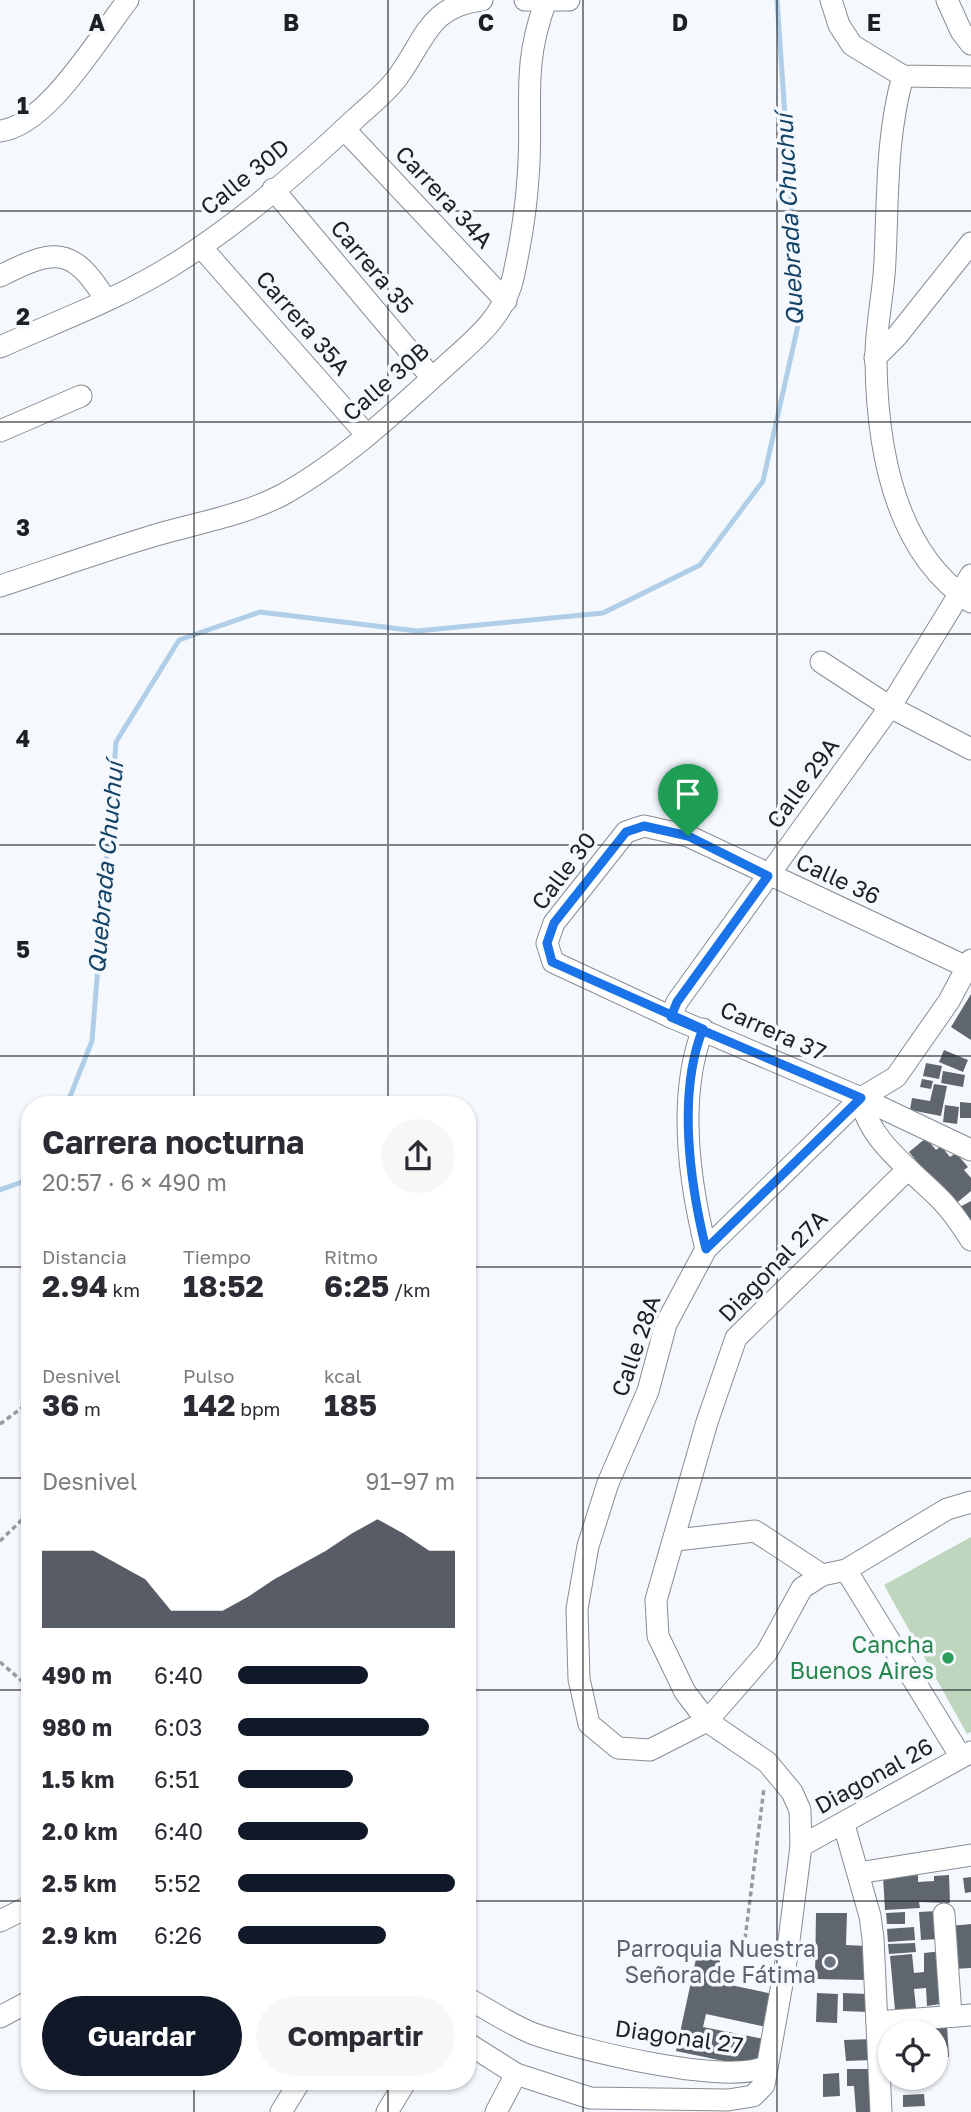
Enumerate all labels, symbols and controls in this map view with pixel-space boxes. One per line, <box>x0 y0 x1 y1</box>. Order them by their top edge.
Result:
text: A <box>89 8 106 36</box>
text: B <box>283 8 299 36</box>
text: C <box>478 8 494 36</box>
text: D <box>672 8 688 36</box>
text: E <box>867 8 881 36</box>
text: 1 <box>17 91 29 119</box>
water label: Quebrada Chuchuí <box>768 107 809 327</box>
street label: Calle 30D <box>194 132 294 220</box>
street label: Carrera 34A <box>390 139 499 253</box>
street label: Carrera 35 <box>325 214 420 319</box>
street label: Carrera 35A <box>251 264 357 380</box>
text: 2 <box>16 302 30 330</box>
street label: Calle 30B <box>336 336 434 426</box>
text: 3 <box>16 513 30 541</box>
text: 4 <box>16 724 30 752</box>
street label: Calle 29A <box>760 732 844 833</box>
water label: Quebrada Chuchuí <box>81 754 129 975</box>
pin <box>658 764 718 836</box>
icon: arrive <box>669 775 707 813</box>
street label: Calle 30 <box>525 826 601 915</box>
street label: Calle 36 <box>792 846 885 910</box>
text: 5 <box>16 935 30 963</box>
street label: Carrera 37 <box>716 994 831 1066</box>
button: share <box>381 1119 455 1193</box>
text: Carrera nocturna <box>42 1123 304 1161</box>
text: 20:57 · 6 × 490 m <box>42 1168 227 1196</box>
street label: Diagonal 27A <box>712 1204 833 1327</box>
text: Distancia <box>42 1245 127 1268</box>
text: Tiempo <box>183 1245 251 1268</box>
text: Ritmo <box>324 1245 378 1268</box>
text: 2.94 <box>42 1268 108 1304</box>
text: 18:52 <box>183 1268 264 1304</box>
text: 6:25 <box>324 1268 389 1304</box>
text: km <box>108 1278 140 1301</box>
text: /km <box>389 1278 431 1301</box>
street label: Calle 28A <box>605 1291 665 1400</box>
text: Desnivel <box>42 1364 121 1387</box>
text: Pulso <box>183 1364 235 1387</box>
text: kcal <box>324 1364 362 1387</box>
text: 36 <box>42 1387 79 1423</box>
text: 142 <box>183 1387 236 1423</box>
text: 185 <box>324 1387 377 1423</box>
text: m <box>79 1397 101 1420</box>
text: bpm <box>236 1397 280 1420</box>
text: Desnivel <box>42 1467 137 1495</box>
text: 91–97 m <box>366 1467 455 1495</box>
place label: Cancha Buenos Aires <box>790 1630 934 1684</box>
marker: Cancha Buenos Aires <box>940 1650 956 1666</box>
text: 490 m <box>42 1661 112 1689</box>
text: 6:40 <box>154 1661 203 1689</box>
text: 980 m <box>42 1713 112 1741</box>
text: 6:03 <box>154 1713 203 1741</box>
street label: Diagonal 26 <box>810 1731 937 1819</box>
text: 1.5 km <box>42 1765 114 1793</box>
text: 6:51 <box>154 1765 199 1793</box>
text: 2.0 km <box>42 1817 118 1845</box>
text: 6:40 <box>154 1817 203 1845</box>
text: 2.5 km <box>42 1869 117 1897</box>
text: 5:52 <box>154 1869 201 1897</box>
text: 2.9 km <box>42 1921 117 1949</box>
text: 6:26 <box>154 1921 202 1949</box>
place label: Parroquia Nuestra Señora de Fátima <box>616 1934 816 1988</box>
marker: Parroquia Nuestra Señora de Fátima <box>822 1954 838 1970</box>
button: Guardar <box>42 1996 242 2076</box>
button: Compartir <box>256 1996 455 2076</box>
street label: Diagonal 27 <box>613 2013 745 2059</box>
map controls <box>878 2020 948 2090</box>
button: locate <box>878 2020 948 2090</box>

